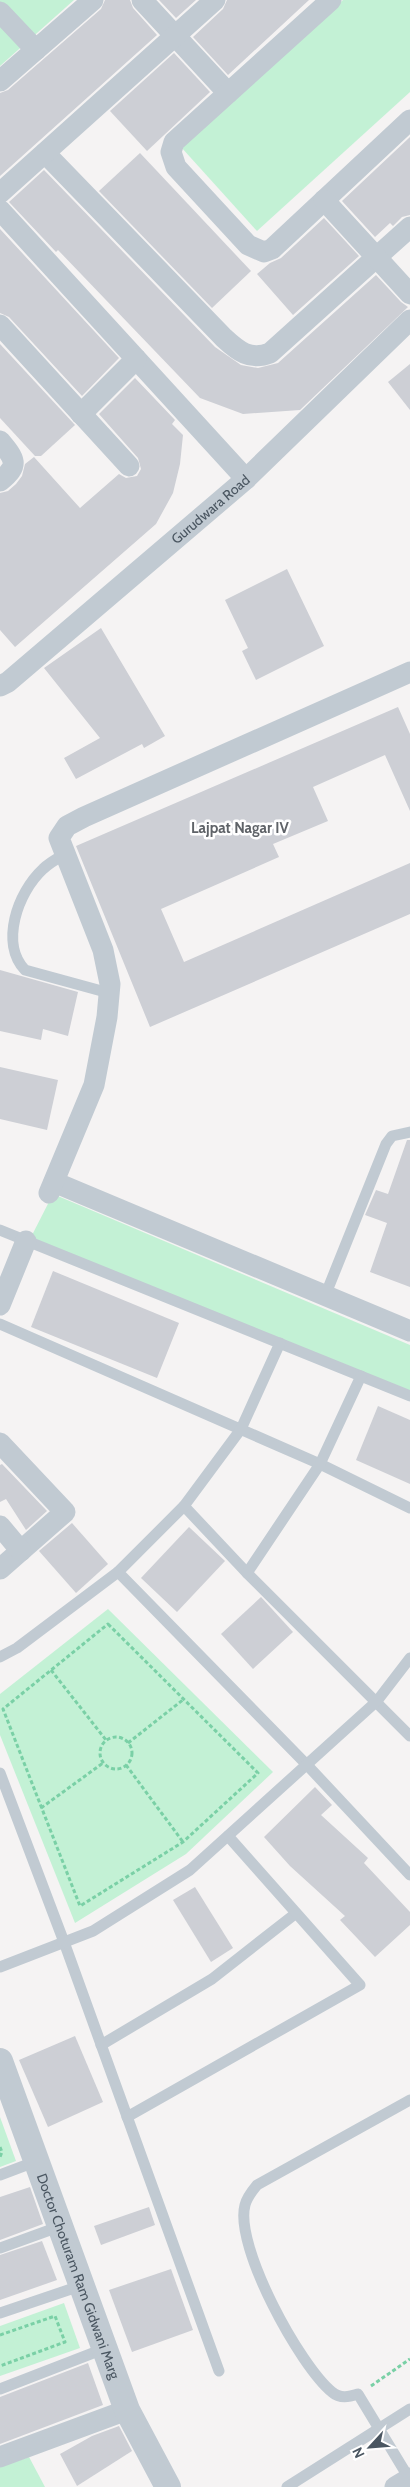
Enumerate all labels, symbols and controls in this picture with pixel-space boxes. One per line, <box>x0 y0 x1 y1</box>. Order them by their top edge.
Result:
street label: Gurudwara Road <box>167 471 253 548</box>
district label: Lajpat Nagar IV <box>191 819 290 837</box>
street label: Doctor Choturam Ram Gidwani Marg <box>33 2171 124 2382</box>
north arrow <box>345 2422 395 2472</box>
text: N <box>348 2444 369 2461</box>

